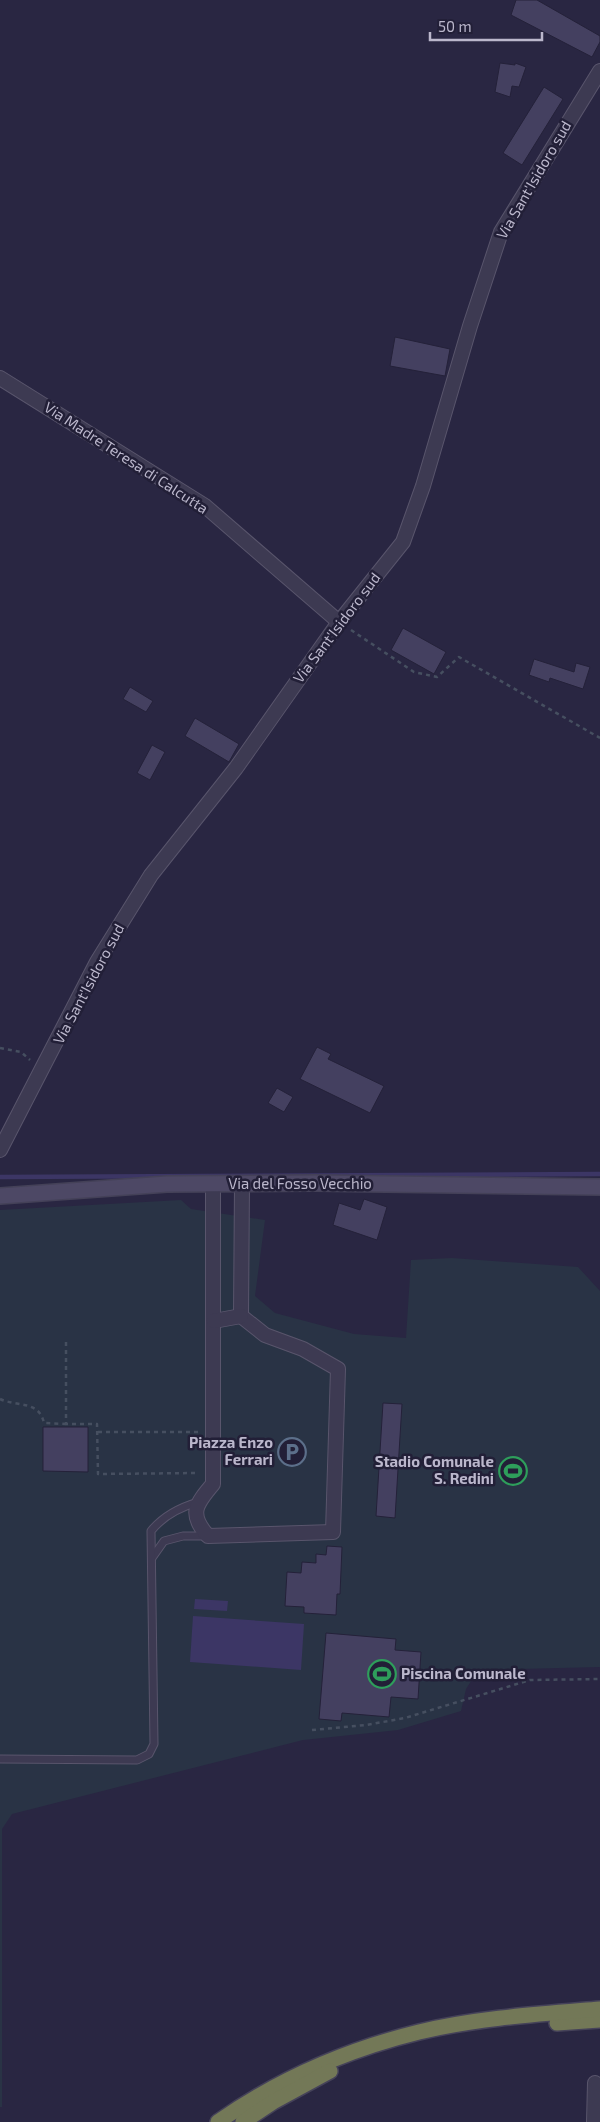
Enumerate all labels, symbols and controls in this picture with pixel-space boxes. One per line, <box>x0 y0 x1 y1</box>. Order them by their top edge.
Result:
scale bar <box>430 10 542 42</box>
text: 50 m <box>438 17 472 35</box>
street label: Via Sant'Isidoro sud <box>492 117 574 242</box>
street label: Via Madre Teresa di Calcutta <box>41 397 212 517</box>
street label: Via Sant'Isidoro sud <box>289 569 384 686</box>
street label: Via Sant'Isidoro sud <box>49 920 127 1047</box>
street label: Via del Fosso Vecchio <box>228 1174 372 1192</box>
place label: Piazza Enzo Ferrari <box>189 1433 273 1468</box>
parking icon: Piazza Enzo Ferrari <box>277 1437 307 1467</box>
place label: Stadio Comunale S. Redini <box>375 1452 494 1487</box>
sports icon: Stadio Comunale S. Redini <box>498 1456 528 1486</box>
sports icon: Piscina Comunale <box>367 1659 397 1689</box>
place label: Piscina Comunale <box>401 1664 526 1682</box>

